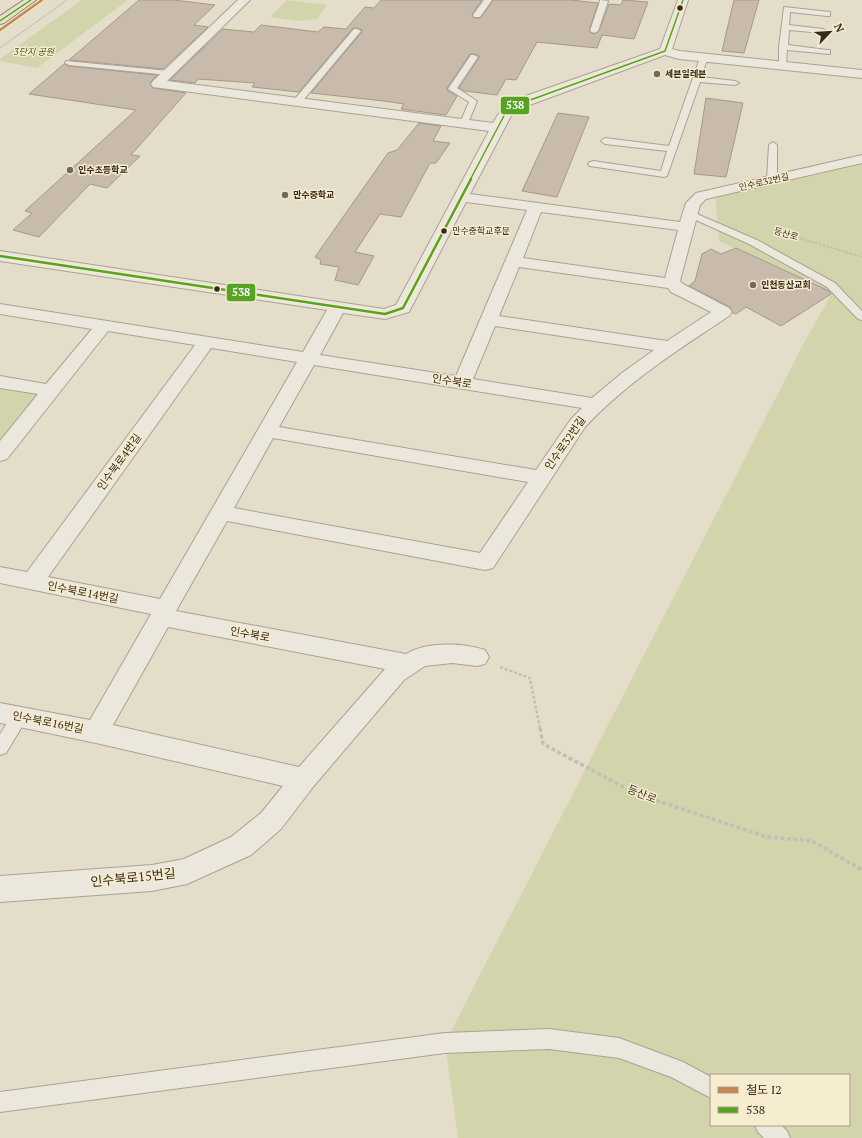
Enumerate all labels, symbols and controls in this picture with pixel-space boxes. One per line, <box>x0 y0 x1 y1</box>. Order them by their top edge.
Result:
unlabelled marker <box>675 3 685 13</box>
north arrow <box>810 12 850 52</box>
text: N <box>831 21 847 35</box>
park label: 3단지 공원 <box>14 46 55 58</box>
place label: 세븐일레븐 <box>665 68 706 80</box>
marker: 세븐일레븐 <box>652 69 662 79</box>
line badge: 538 <box>500 96 530 115</box>
text: 538 <box>506 98 524 112</box>
place label: 인수초등학교 <box>78 164 128 176</box>
marker: 인수초등학교 <box>65 165 75 175</box>
street label: 인수로32번길 <box>738 170 790 194</box>
place label: 만수중학교 <box>293 189 334 201</box>
marker: 만수중학교 <box>280 190 290 200</box>
place label: 만수중학교후문 <box>452 225 510 237</box>
street label: 등산로 <box>772 225 800 243</box>
marker: 만수중학교후문 <box>439 226 449 236</box>
place label: 인천동산교회 <box>761 279 811 291</box>
marker: 인천동산교회 <box>748 280 758 290</box>
line badge: 538 <box>226 283 256 302</box>
unlabelled marker <box>212 284 222 294</box>
text: 538 <box>232 285 250 299</box>
street label: 인수북로 <box>431 371 473 391</box>
street label: 인수로32번길 <box>541 413 589 473</box>
street label: 인수북로4번길 <box>94 431 144 493</box>
street label: 인수북로14번길 <box>46 578 120 606</box>
street label: 인수북로 <box>229 624 271 644</box>
street label: 인수북로16번길 <box>11 708 85 736</box>
street label: 등산로 <box>625 782 659 806</box>
street label: 인수북로15번길 <box>89 864 177 890</box>
legend <box>710 1074 850 1126</box>
text: 철도 I2 <box>746 1082 782 1097</box>
text: 538 <box>746 1102 765 1117</box>

